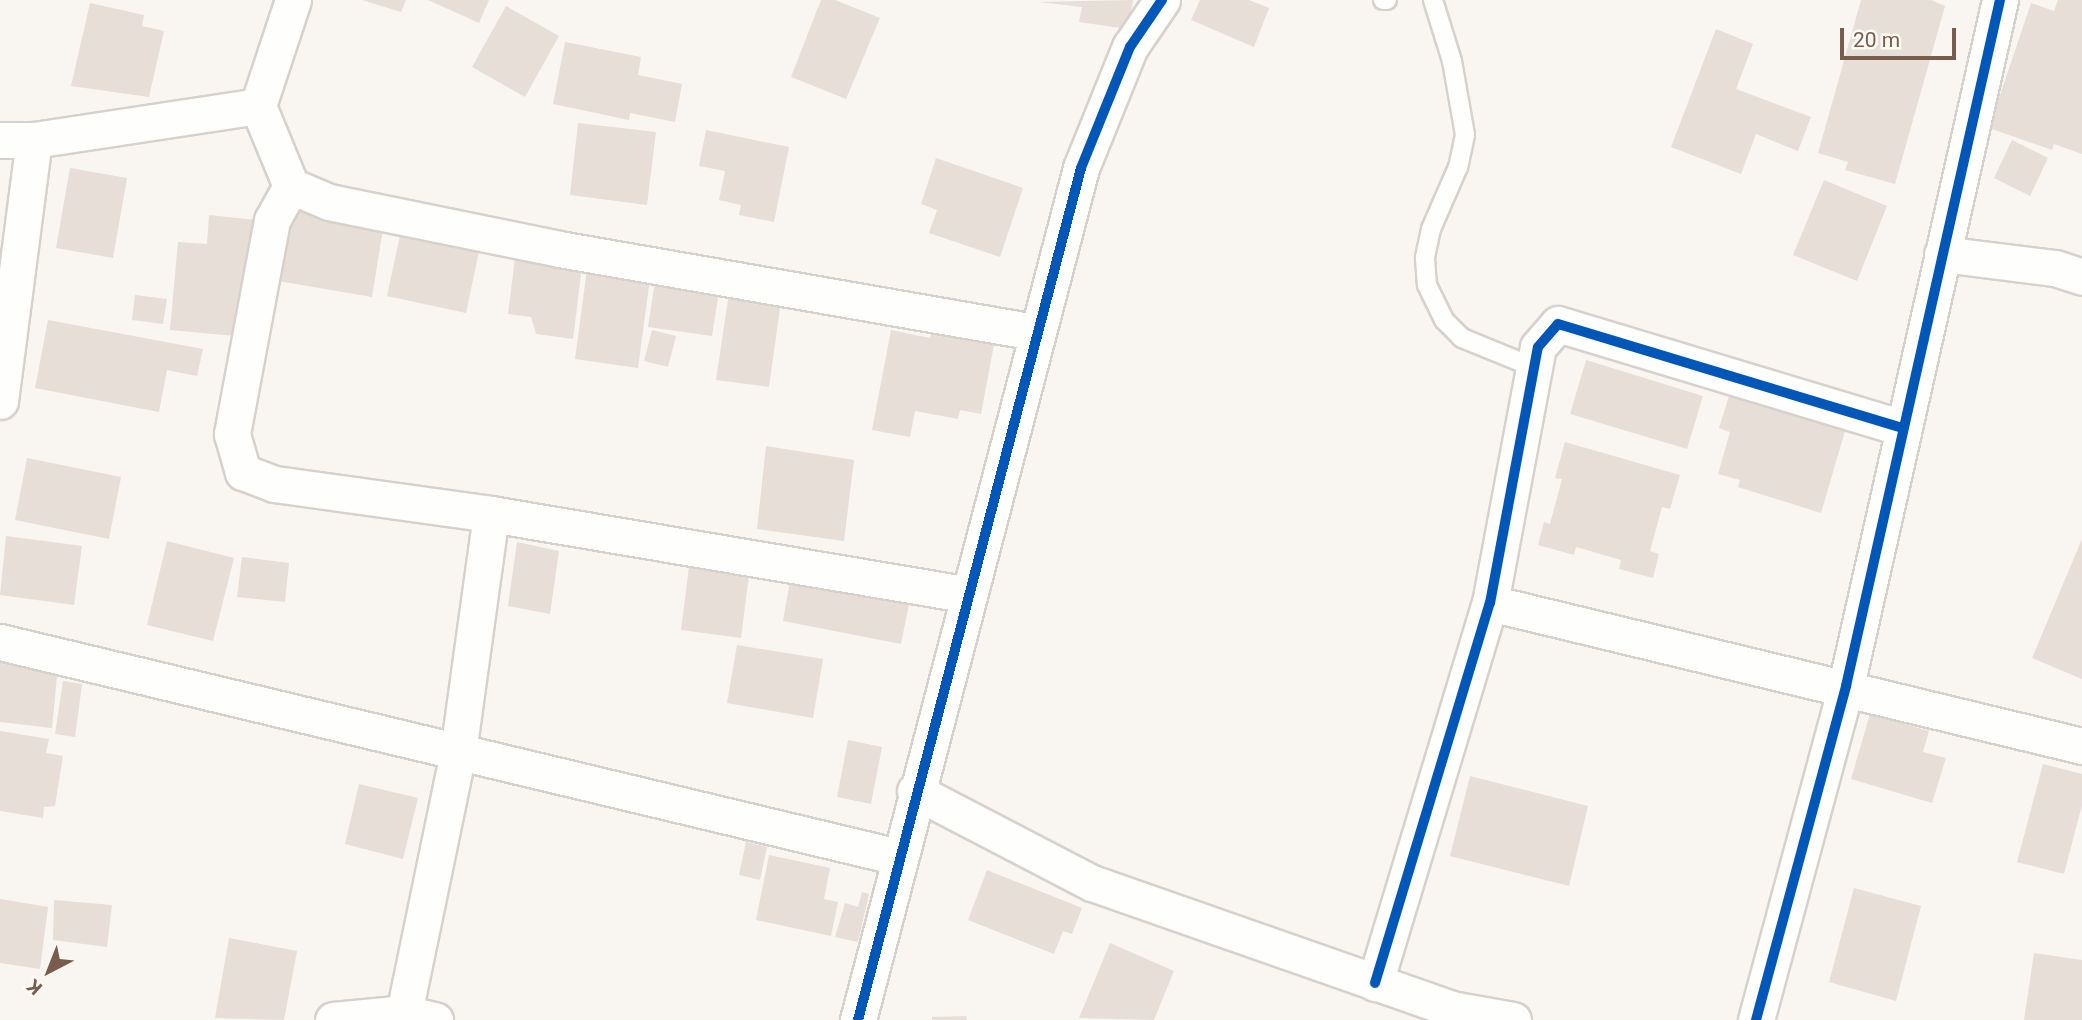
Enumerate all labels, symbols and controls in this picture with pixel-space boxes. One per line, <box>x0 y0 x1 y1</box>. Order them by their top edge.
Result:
scale bar <box>1844 14 1960 58</box>
text: 20 m <box>1853 28 1900 52</box>
north arrow <box>14 936 84 1006</box>
text: K <box>22 974 47 1000</box>

